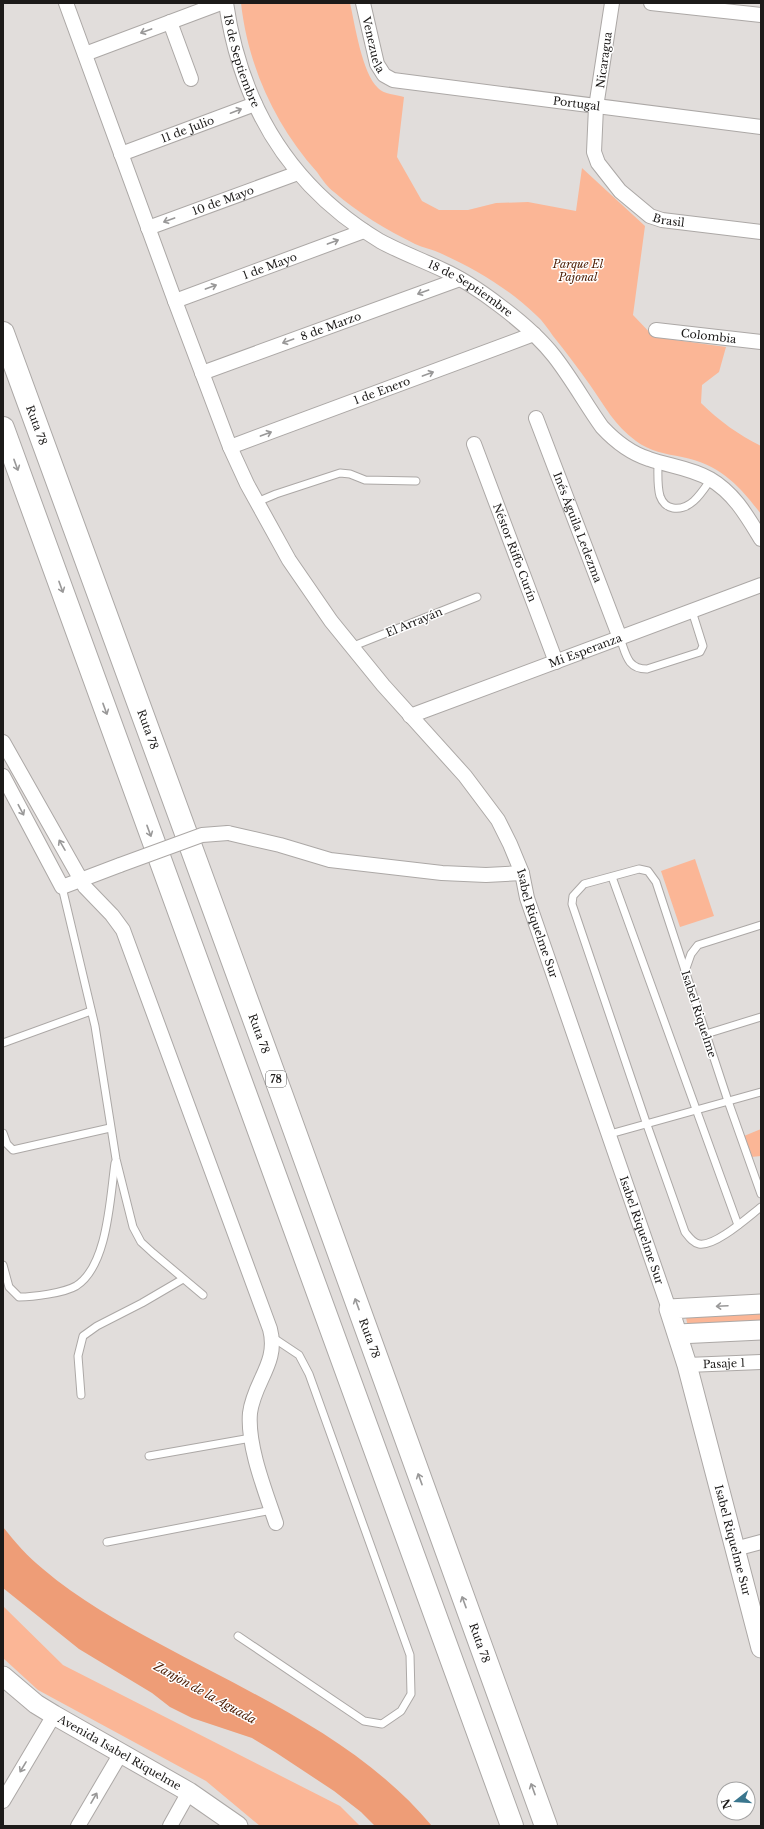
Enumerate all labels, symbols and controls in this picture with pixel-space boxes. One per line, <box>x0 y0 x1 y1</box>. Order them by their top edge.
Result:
street label: 18 de Septiembre <box>221 13 263 110</box>
street label: Venezuela <box>359 14 388 76</box>
one-way arrow <box>140 28 152 36</box>
street label: Nicaragua <box>593 30 615 89</box>
street label: Portugal <box>552 93 601 113</box>
one-way arrow <box>230 106 242 114</box>
street label: 11 de Julio <box>159 113 216 146</box>
street label: 10 de Mayo <box>190 183 256 218</box>
street label: Brasil <box>651 210 686 230</box>
one-way arrow <box>163 217 175 225</box>
one-way arrow <box>327 238 339 246</box>
street label: 1 de Mayo <box>241 249 299 282</box>
street label: 18 de Septiembre <box>426 257 515 320</box>
park label: Parque El Pajonal <box>552 257 604 284</box>
one-way arrow <box>205 283 217 291</box>
one-way arrow <box>417 289 429 297</box>
street label: 8 de Marzo <box>299 309 363 344</box>
street label: Colombia <box>680 326 738 346</box>
one-way arrow <box>282 338 294 346</box>
one-way arrow <box>421 369 433 377</box>
street label: 1 de Enero <box>352 374 412 407</box>
street label: Ruta 78 <box>23 403 50 447</box>
one-way arrow <box>260 429 272 437</box>
one-way arrow <box>13 458 21 470</box>
street label: Inés Águila Ledezma <box>550 470 606 585</box>
street label: Néstor Riffo Curín <box>490 501 540 604</box>
one-way arrow <box>57 581 65 593</box>
street label: El Arrayán <box>384 604 445 640</box>
street label: Mi Esperanza <box>547 630 625 671</box>
one-way arrow <box>102 703 109 716</box>
street label: Ruta 78 <box>134 707 162 751</box>
one-way arrow <box>18 804 26 816</box>
one-way arrow <box>146 825 154 837</box>
one-way arrow <box>57 839 65 851</box>
street label: Isabel Riquelme Sur <box>514 867 561 981</box>
street label: Isabel Riquelme <box>678 969 720 1059</box>
street label: Ruta 78 <box>245 1012 273 1056</box>
road number: 78 <box>266 1071 286 1087</box>
street label: Isabel Riquelme Sur <box>617 1174 667 1287</box>
one-way arrow <box>353 1298 360 1311</box>
one-way arrow <box>716 1303 729 1310</box>
street label: Ruta 78 <box>356 1316 383 1360</box>
street label: Pasaje 1 <box>703 1356 746 1371</box>
one-way arrow <box>416 1473 423 1486</box>
street label: Isabel Riquelme Sur <box>712 1483 754 1598</box>
one-way arrow <box>460 1596 468 1608</box>
street label: Ruta 78 <box>466 1621 493 1665</box>
water label: Zanjón de la Aguada <box>151 1658 259 1727</box>
street label: Avenida Isabel Riquelme <box>55 1711 184 1793</box>
one-way arrow <box>19 1761 27 1773</box>
north arrow <box>716 1781 756 1821</box>
one-way arrow <box>528 1784 536 1796</box>
one-way arrow <box>91 1792 99 1804</box>
text: N <box>718 1796 735 1811</box>

